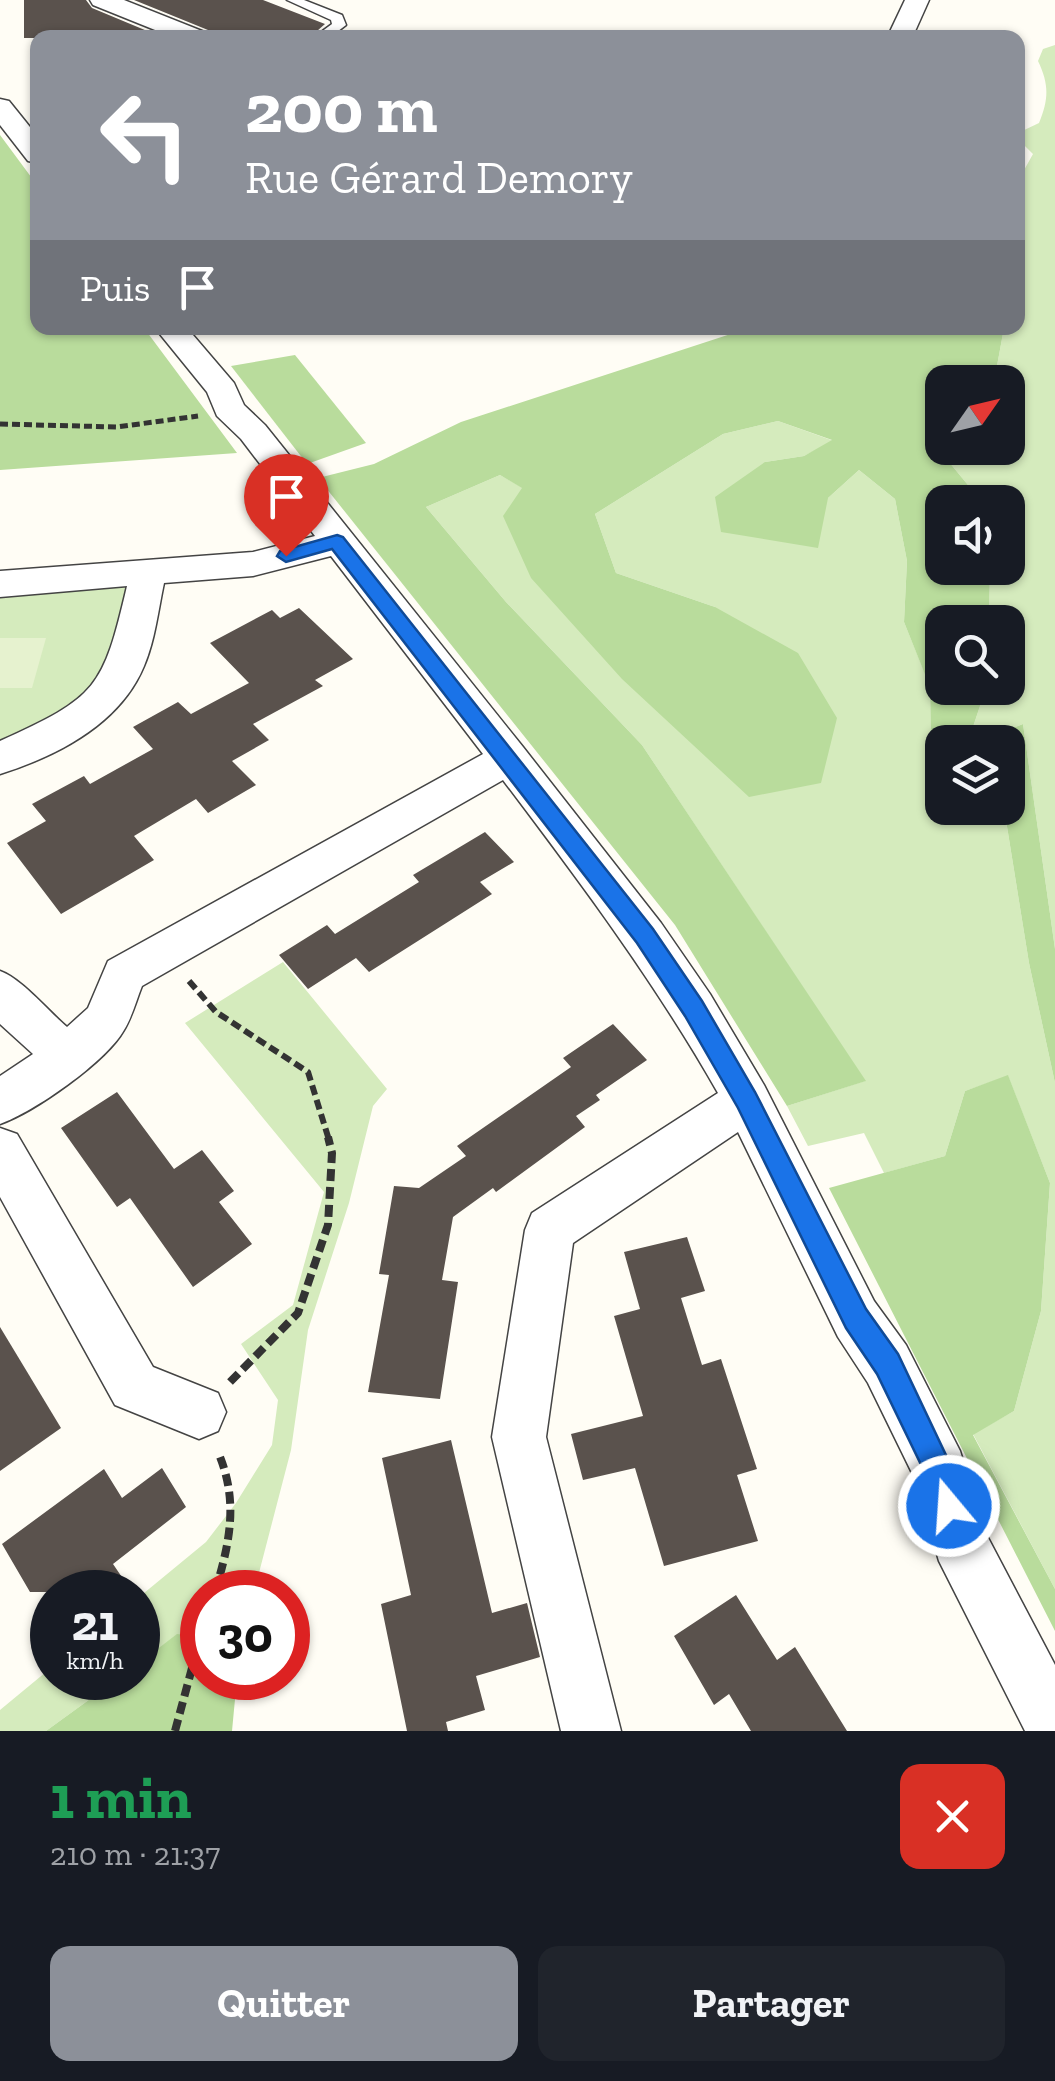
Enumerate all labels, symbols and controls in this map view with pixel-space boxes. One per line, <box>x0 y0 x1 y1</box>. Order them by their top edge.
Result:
text: 200 m <box>245 66 438 150</box>
icon: left <box>80 70 210 200</box>
text: Rue Gérard Demory <box>245 151 633 205</box>
icon: arrive <box>170 260 225 315</box>
text: Puis <box>80 265 150 311</box>
north arrow <box>925 365 1025 465</box>
map controls <box>925 365 1025 825</box>
pin <box>244 454 329 557</box>
icon: arrive <box>259 469 314 524</box>
button: sound <box>925 485 1025 585</box>
button: search <box>925 605 1025 705</box>
button: layers <box>925 725 1025 825</box>
position arrow <box>897 1454 1001 1558</box>
speed limit sign: 30 <box>180 1570 310 1700</box>
text: 21 <box>71 1593 119 1653</box>
text: km/h <box>66 1645 124 1675</box>
text: 1 min <box>50 1761 192 1833</box>
button: close <box>900 1764 1005 1869</box>
text: 210 m · 21:37 <box>50 1835 220 1873</box>
button: Quitter <box>50 1946 518 2061</box>
button: Partager <box>538 1946 1005 2061</box>

